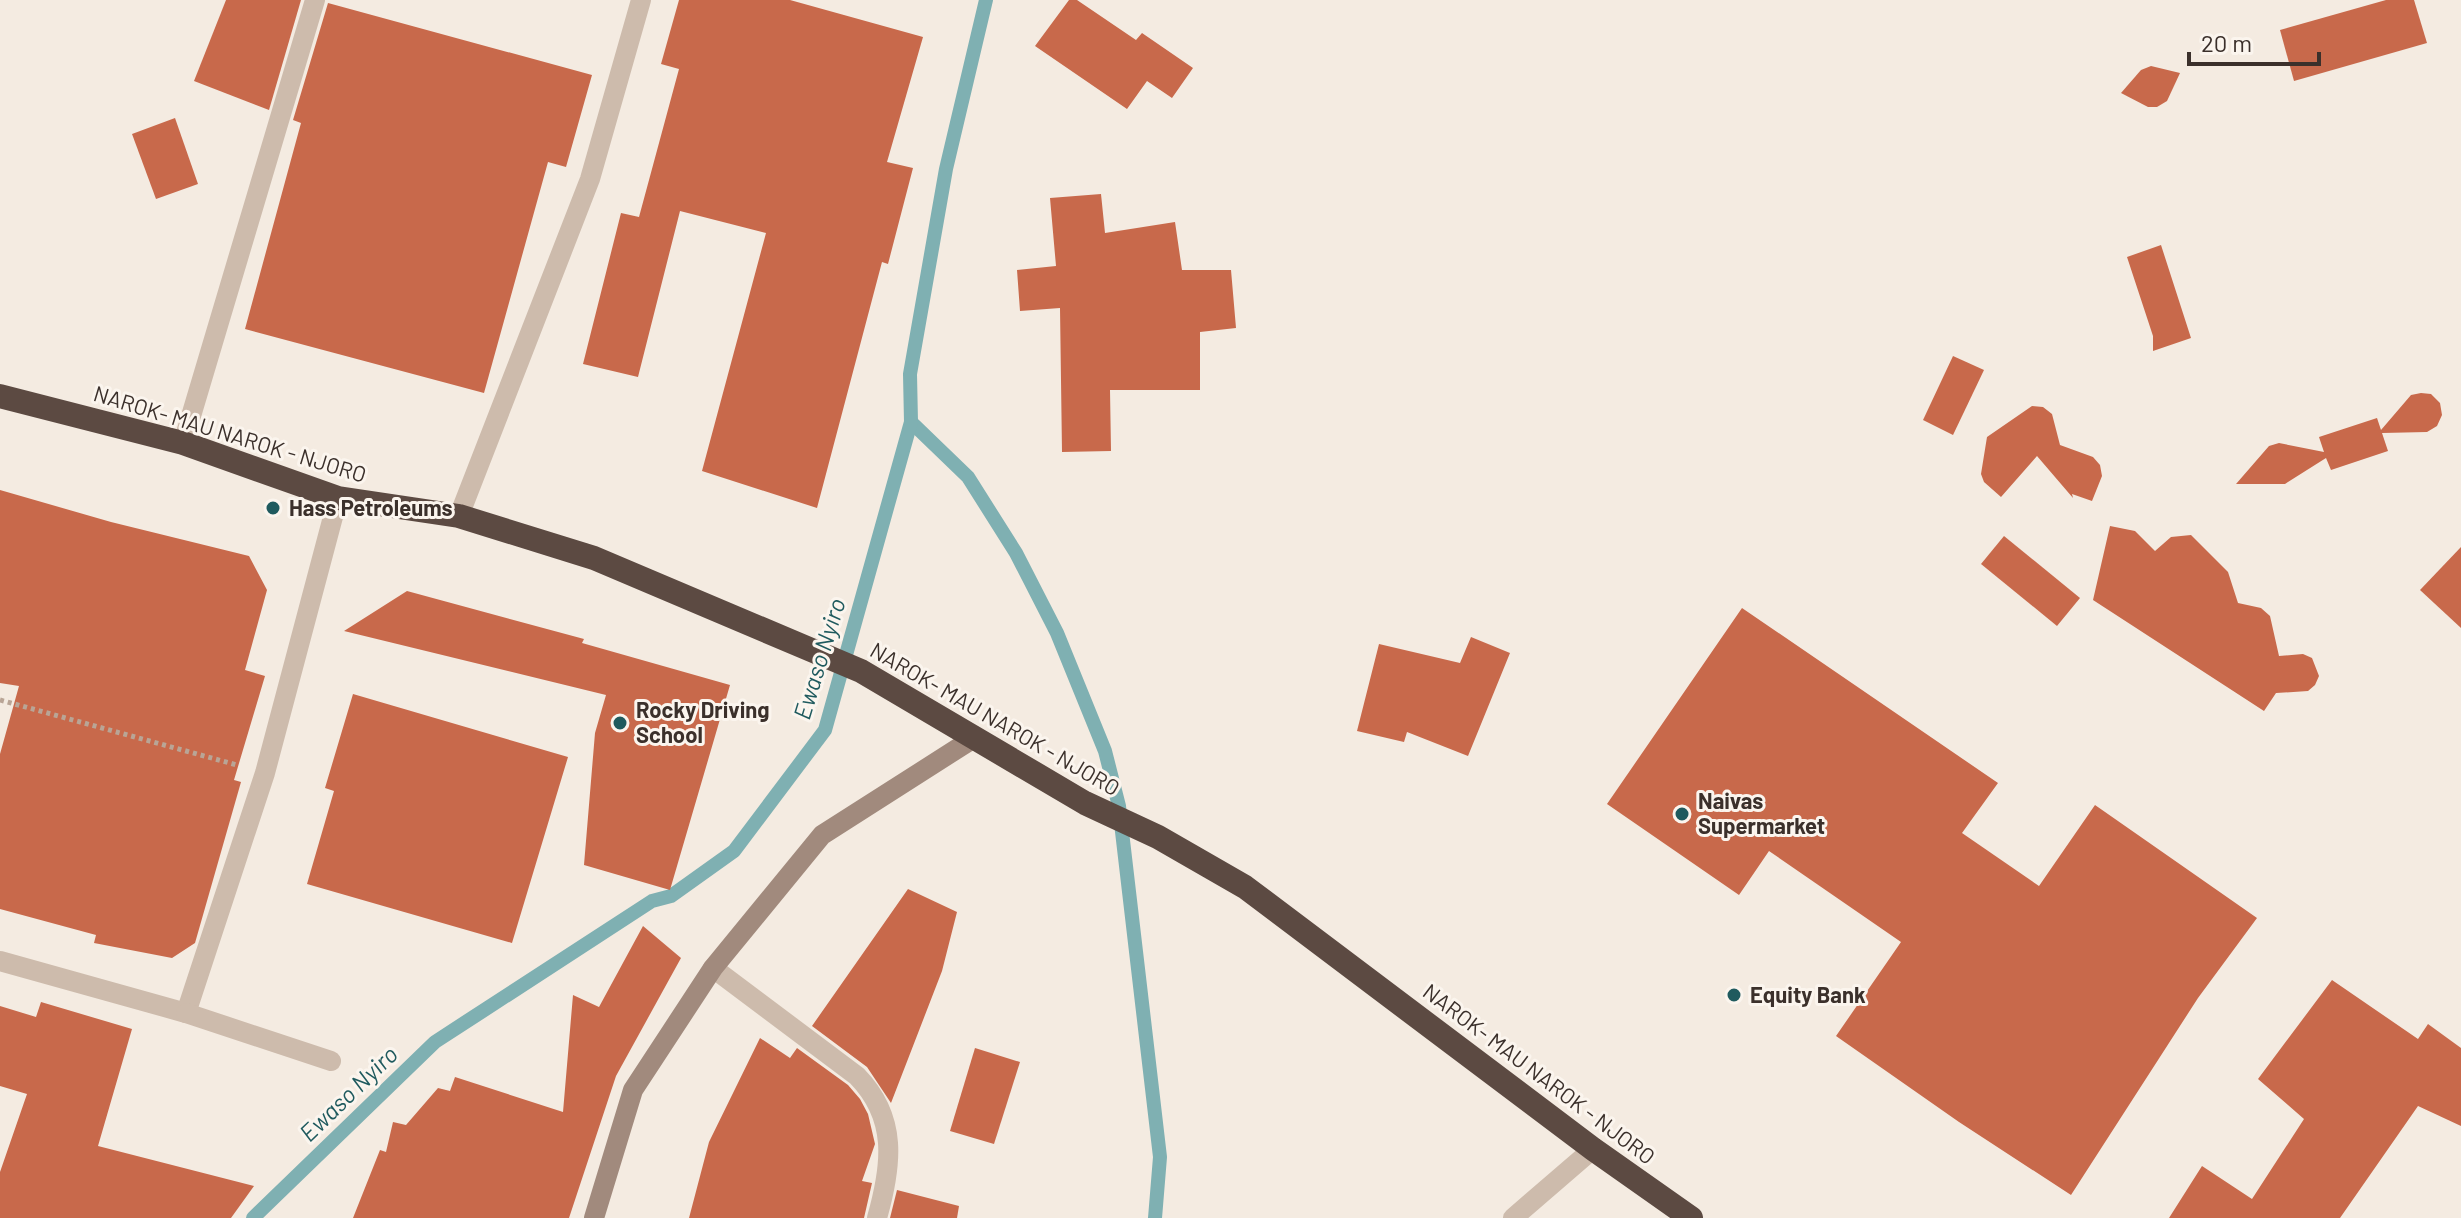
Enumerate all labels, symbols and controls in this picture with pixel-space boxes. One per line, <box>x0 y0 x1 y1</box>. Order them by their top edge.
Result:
scale bar <box>2189 16 2319 66</box>
text: 20 m <box>2201 28 2252 57</box>
street label: NAROK- MAU NAROK - NJORO <box>91 379 370 487</box>
place label: Hass Petroleums <box>289 494 453 520</box>
marker: Hass Petroleums <box>264 499 282 517</box>
water label: Ewaso Nyiro <box>786 595 851 723</box>
street label: NAROK- MAU NAROK - NJORO <box>866 636 1125 800</box>
place label: Rocky Driving School <box>636 696 770 747</box>
marker: Rocky Driving School <box>611 714 629 732</box>
place label: Naivas Supermarket <box>1698 787 1825 838</box>
marker: Naivas Supermarket <box>1673 805 1691 823</box>
street label: NAROK- MAU NAROK - NJORO <box>1419 977 1661 1169</box>
place label: Equity Bank <box>1750 981 1866 1007</box>
marker: Equity Bank <box>1725 986 1743 1004</box>
water label: Ewaso Nyiro <box>293 1039 403 1147</box>

